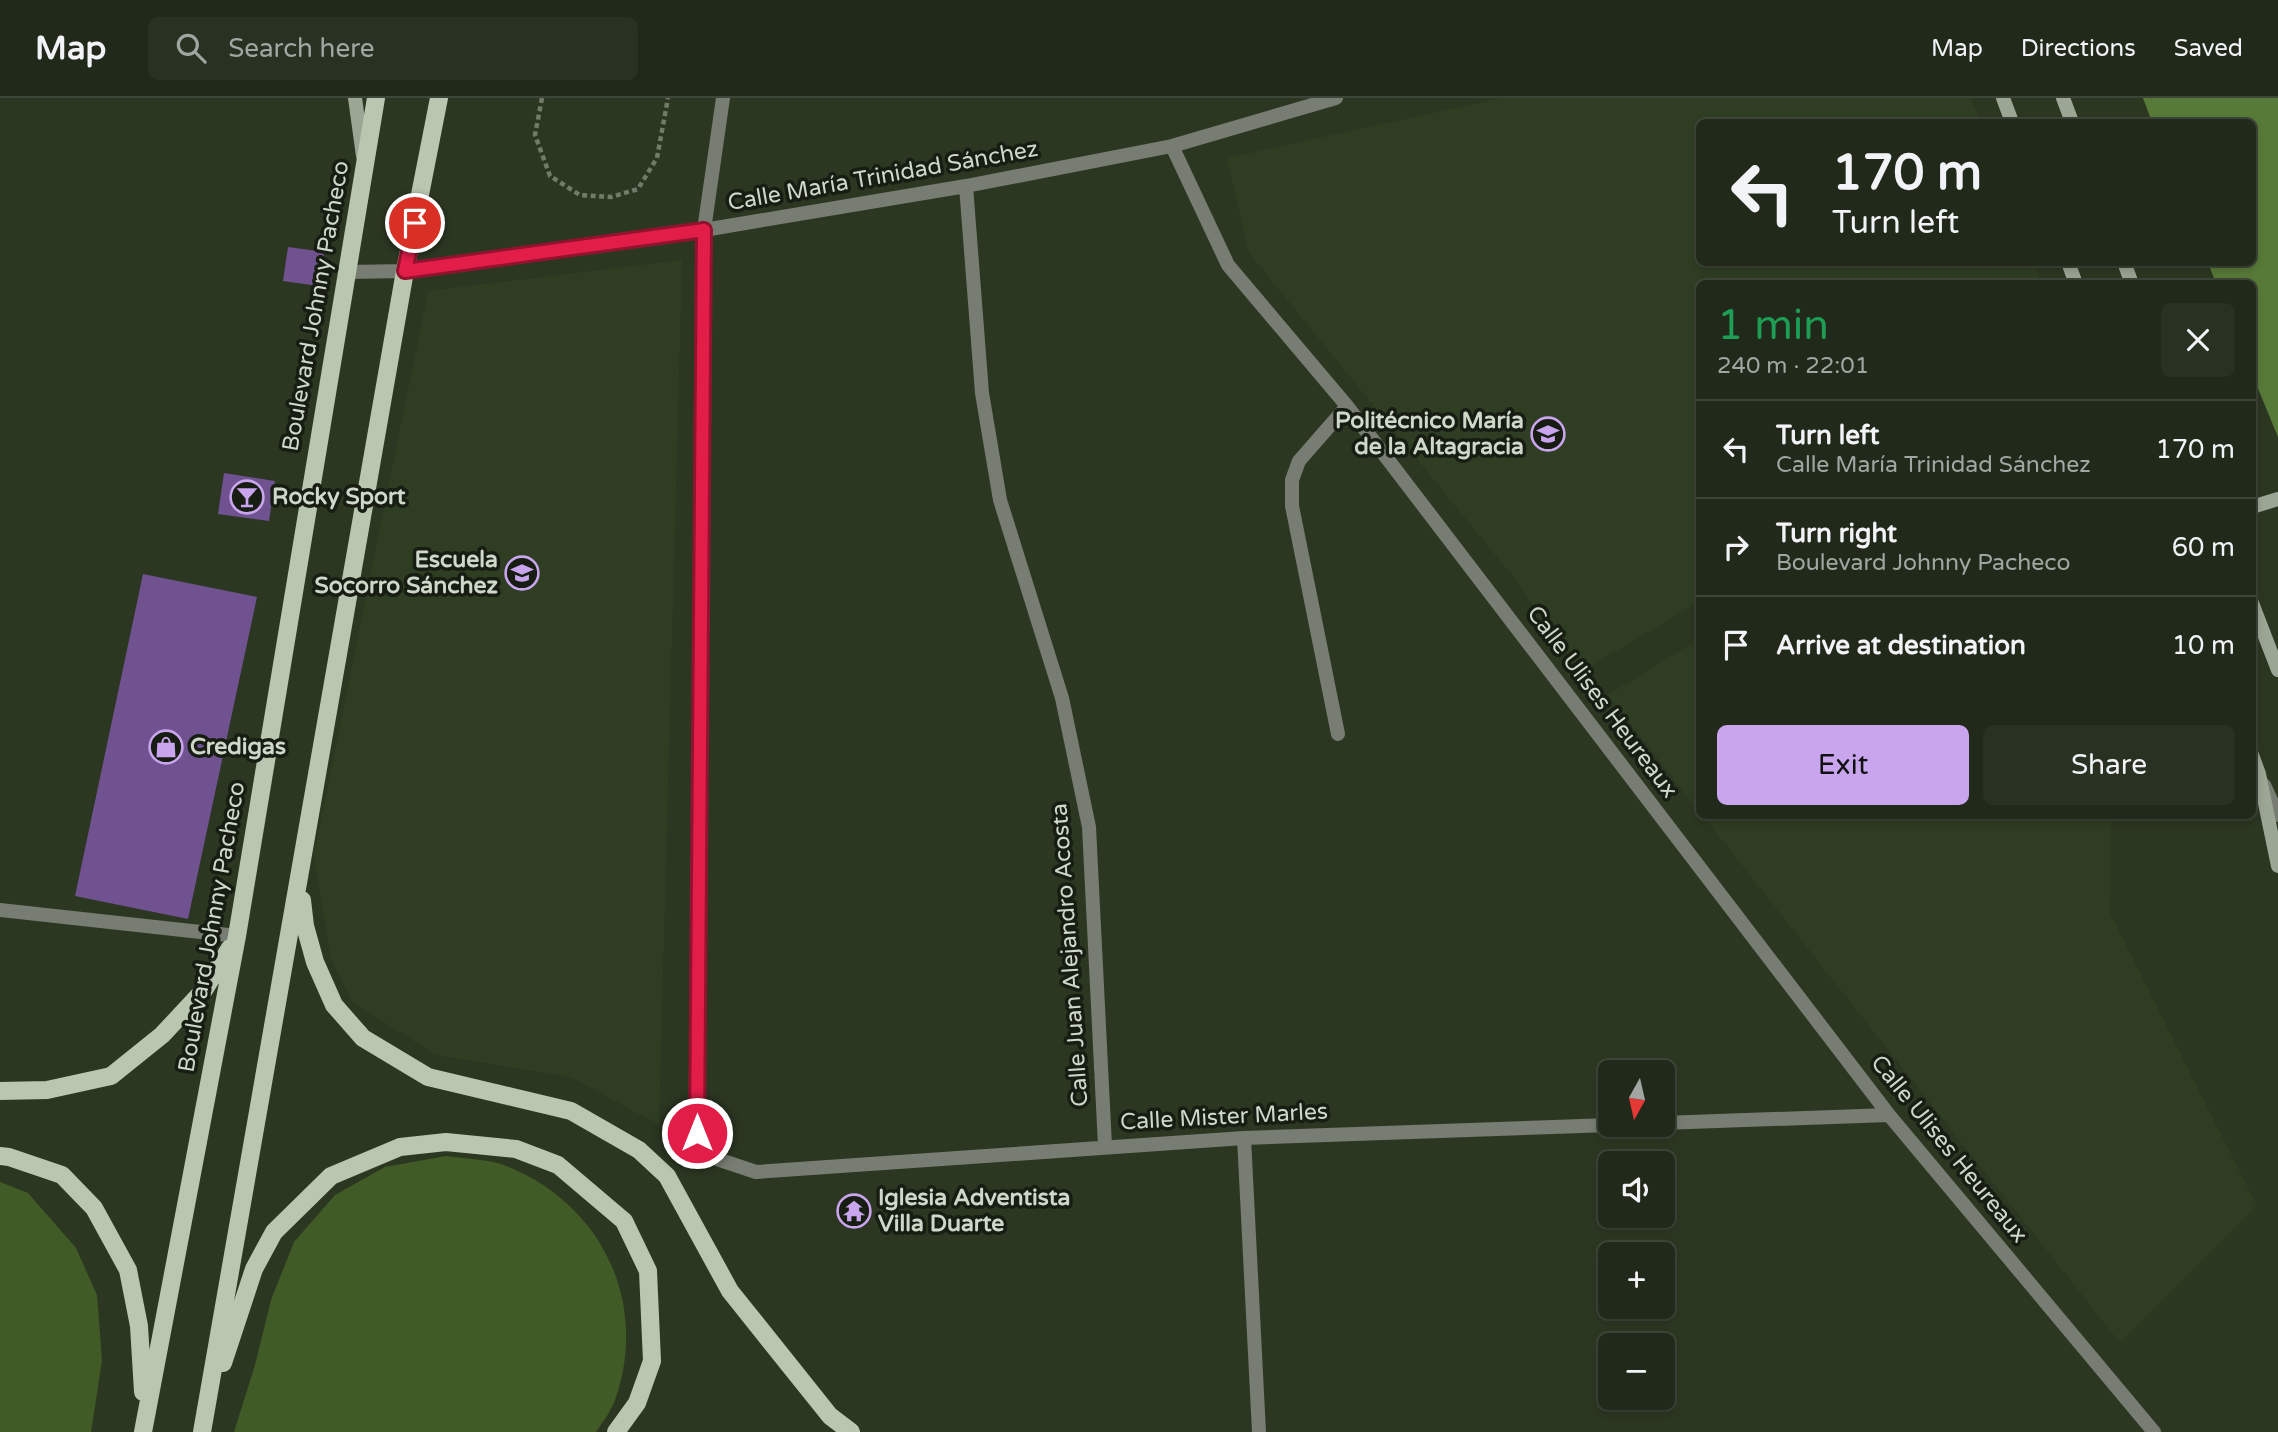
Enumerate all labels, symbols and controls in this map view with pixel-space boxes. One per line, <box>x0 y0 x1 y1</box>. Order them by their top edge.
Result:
search box <box>148 17 638 80</box>
text: Map <box>35 29 106 68</box>
icon: search <box>172 29 210 67</box>
text: Search here <box>228 33 374 64</box>
text: Map <box>1931 34 1983 63</box>
text: Directions <box>2021 34 2136 63</box>
text: Saved <box>2174 34 2243 63</box>
street label: Calle María Trinidad Sánchez <box>726 135 1040 217</box>
text: 170 m <box>1832 144 1982 203</box>
icon: left <box>1717 147 1808 238</box>
street label: Boulevard Johnny Pacheco <box>277 159 355 453</box>
pin <box>385 193 445 253</box>
icon: arrive <box>396 204 434 242</box>
text: Turn left <box>1832 204 1959 242</box>
text: 1 min <box>1717 300 1829 351</box>
button: close <box>2161 303 2235 377</box>
text: 240 m · 22:01 <box>1717 352 1869 380</box>
place label: Politécnico María de la Altagracia <box>1335 407 1524 461</box>
school or university icon: Politécnico María de la Altagracia <box>1529 415 1567 453</box>
text: Turn left <box>1776 420 1879 451</box>
icon: left <box>1717 430 1755 468</box>
text: 170 m <box>2155 434 2235 465</box>
text: Calle María Trinidad Sánchez <box>1776 451 2091 479</box>
bar icon: Rocky Sport <box>228 478 266 516</box>
place label: Rocky Sport <box>272 483 406 511</box>
text: Turn right <box>1776 518 1897 549</box>
icon: right <box>1717 528 1755 566</box>
text: 60 m <box>2172 532 2235 563</box>
place label: Escuela Socorro Sánchez <box>315 546 498 600</box>
text: Boulevard Johnny Pacheco <box>1776 549 2070 577</box>
school or university icon: Escuela Socorro Sánchez <box>503 554 541 592</box>
street label: Calle Ulises Heureaux <box>1521 600 1683 804</box>
icon: arrive <box>1717 626 1755 664</box>
text: Arrive at destination <box>1776 630 2026 661</box>
text: 10 m <box>2172 630 2235 661</box>
button: Exit <box>1717 725 1969 805</box>
button: Share <box>1983 725 2235 805</box>
shop icon: Credigas <box>147 728 185 766</box>
place label: Credigas <box>190 733 286 761</box>
street label: Boulevard Johnny Pacheco <box>173 780 251 1074</box>
street label: Calle Juan Alejandro Acosta <box>1045 802 1095 1108</box>
street label: Calle Ulises Heureaux <box>1865 1049 2033 1249</box>
north arrow <box>1598 1060 1675 1138</box>
map controls <box>1598 1060 1675 1410</box>
position arrow <box>660 1096 734 1170</box>
street label: Calle Mister Marles <box>1119 1098 1329 1136</box>
button: sound <box>1598 1151 1675 1228</box>
place label: Iglesia Adventista Villa Duarte <box>878 1184 1071 1238</box>
temple icon: Iglesia Adventista Villa Duarte <box>835 1192 873 1230</box>
button: + <box>1598 1242 1675 1319</box>
button: − <box>1598 1333 1675 1410</box>

